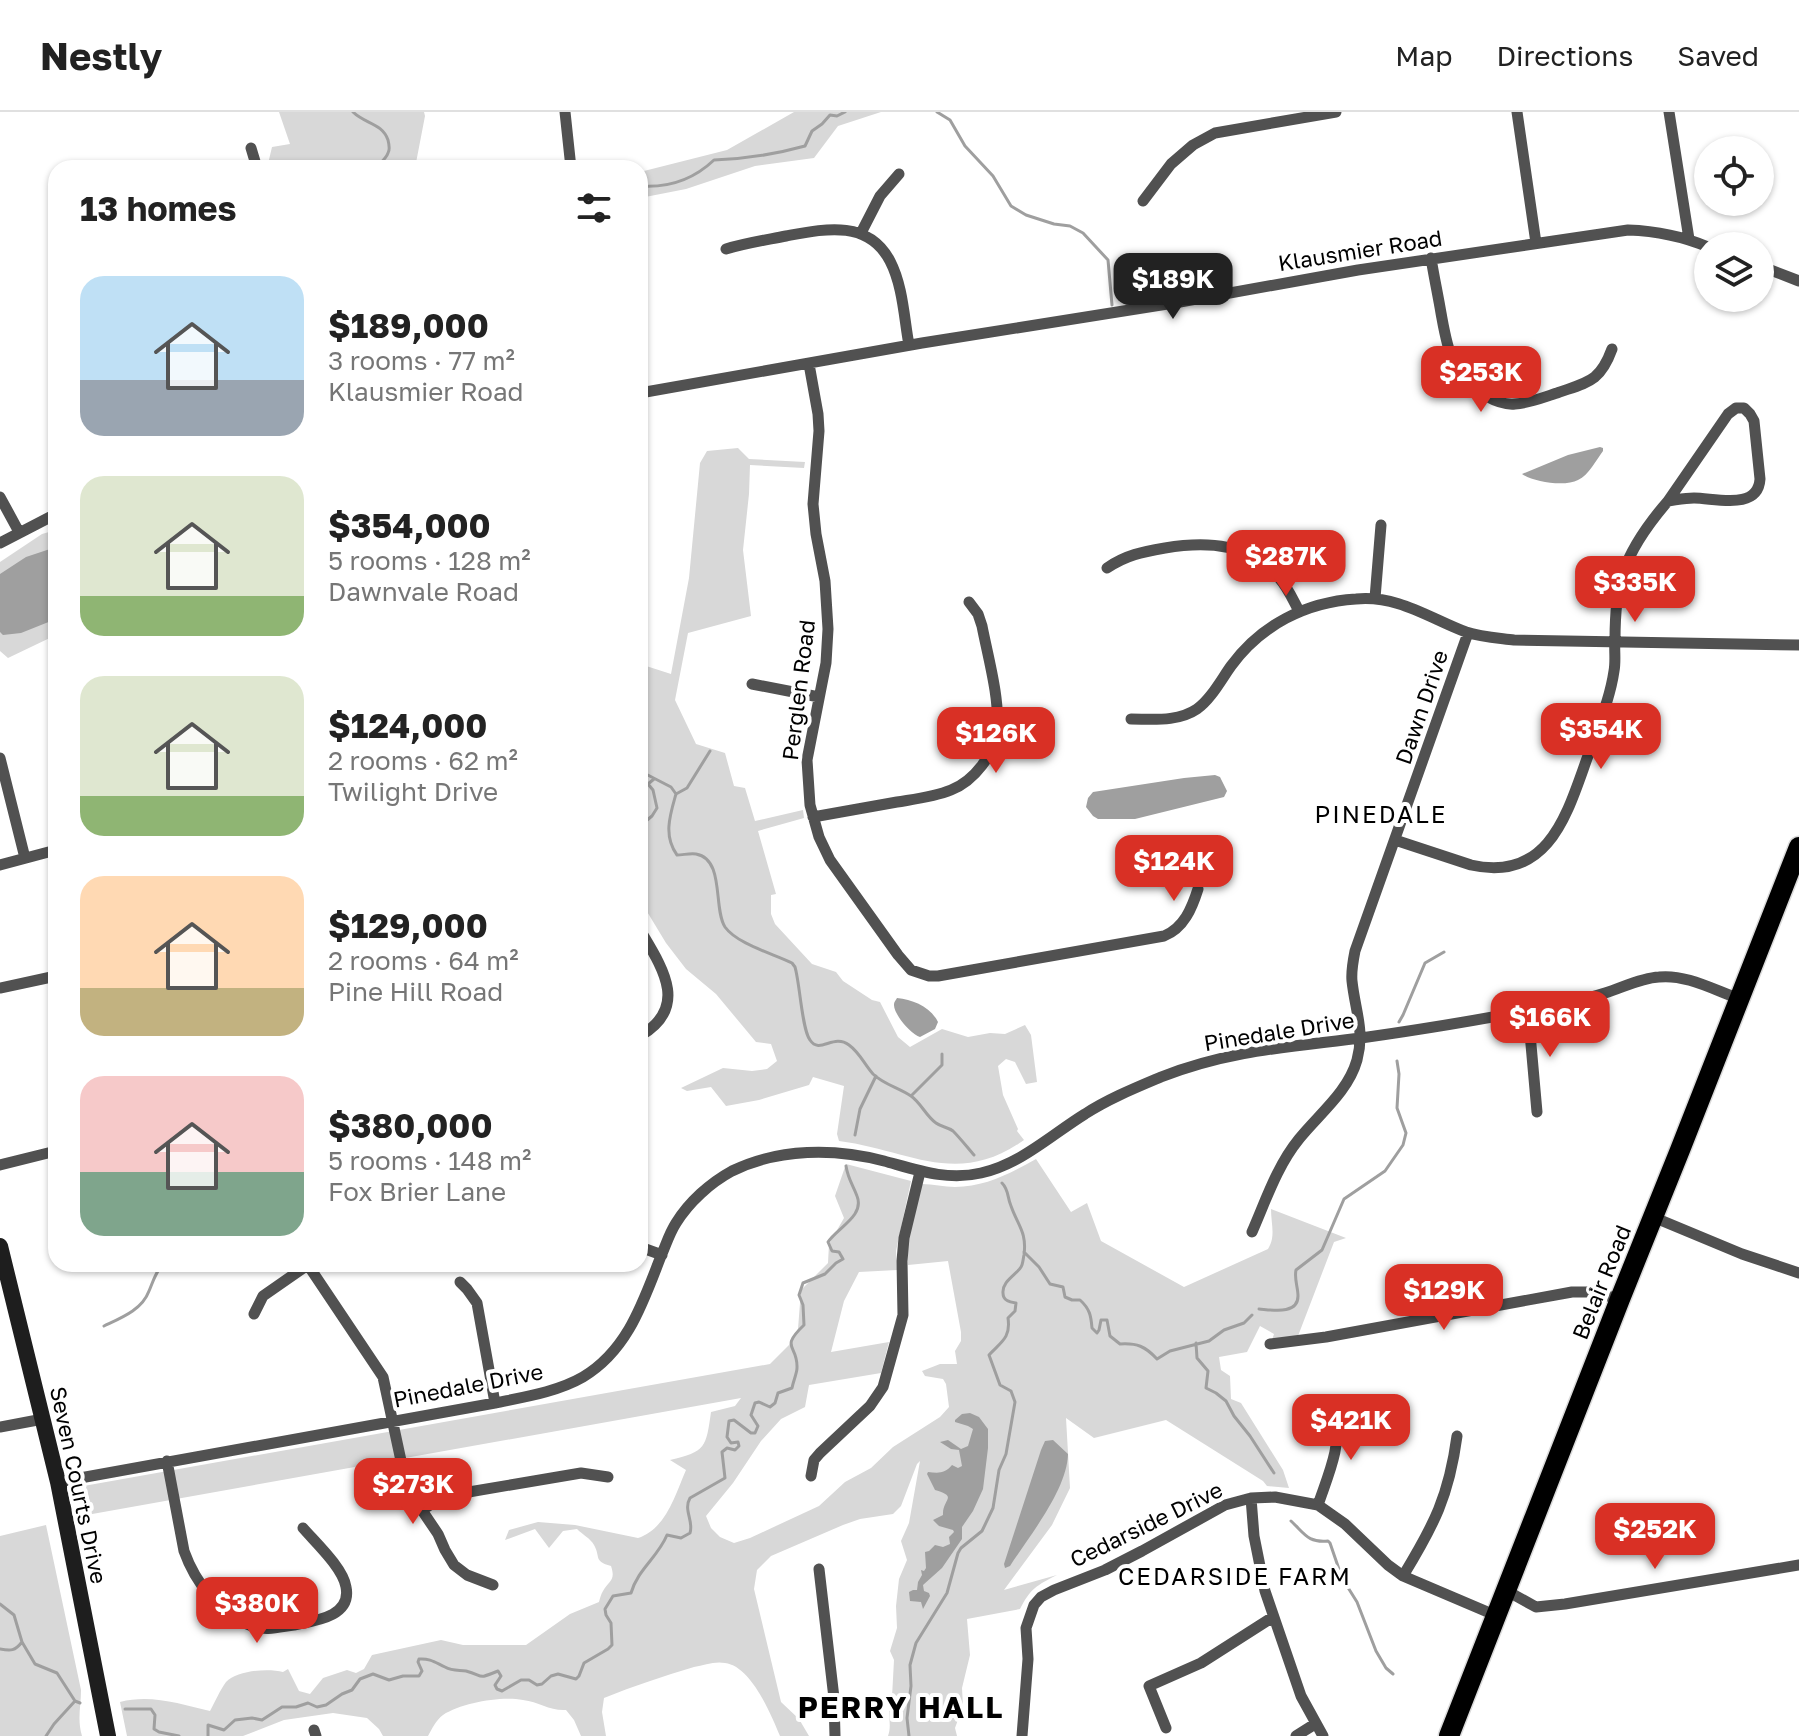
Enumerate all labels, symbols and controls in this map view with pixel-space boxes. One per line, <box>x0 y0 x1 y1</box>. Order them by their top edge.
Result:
text: Nestly <box>40 33 162 78</box>
text: Map <box>1395 39 1452 72</box>
text: Directions <box>1496 39 1633 72</box>
text: Saved <box>1677 39 1759 72</box>
map controls <box>1694 136 1774 312</box>
button: locate <box>1694 136 1774 216</box>
icon: filters <box>572 186 616 230</box>
text: 13 homes <box>80 188 237 228</box>
street label: Klausmier Road <box>1276 224 1444 276</box>
button: layers <box>1694 232 1774 312</box>
pin: $189K <box>1117 253 1229 321</box>
text: $189K <box>1132 263 1214 294</box>
text: $189,000 <box>328 305 489 345</box>
icon: home <box>144 308 240 404</box>
text: 3 rooms · 77 m² <box>328 345 515 376</box>
pin: $253K <box>1425 346 1537 414</box>
text: $253K <box>1439 356 1523 387</box>
text: Klausmier Road <box>328 376 524 407</box>
text: $354,000 <box>328 505 491 545</box>
icon: home <box>144 508 240 604</box>
pin: $287K <box>1230 530 1342 598</box>
text: $287K <box>1245 540 1327 571</box>
text: 5 rooms · 128 m² <box>328 545 531 576</box>
pin: $335K <box>1579 556 1691 624</box>
text: $335K <box>1593 566 1677 597</box>
text: Dawnvale Road <box>328 576 519 607</box>
street label: Perglen Road <box>776 618 820 762</box>
street label: Dawn Drive <box>1389 646 1453 768</box>
pin: $354K <box>1545 703 1657 771</box>
text: $124,000 <box>328 705 487 745</box>
pin: $126K <box>940 707 1052 775</box>
icon: home <box>144 708 240 804</box>
text: $354K <box>1559 713 1643 744</box>
text: $126K <box>955 717 1037 748</box>
text: 2 rooms · 62 m² <box>328 745 518 776</box>
text: Twilight Drive <box>328 776 498 807</box>
district label: PINEDALE <box>1315 799 1447 828</box>
pin: $124K <box>1118 835 1230 903</box>
text: $124K <box>1133 845 1215 876</box>
text: $129,000 <box>328 905 488 945</box>
icon: home <box>144 908 240 1004</box>
text: 2 rooms · 64 m² <box>328 945 519 976</box>
text: Pine Hill Road <box>328 976 503 1007</box>
pin: $166K <box>1494 991 1606 1059</box>
text: $166K <box>1509 1001 1591 1032</box>
street label: Pinedale Drive <box>1202 1006 1356 1056</box>
text: $380,000 <box>328 1105 493 1145</box>
icon: home <box>144 1108 240 1204</box>
text: 5 rooms · 148 m² <box>328 1145 531 1176</box>
text: Fox Brier Lane <box>328 1176 506 1207</box>
street label: Belair Road <box>1566 1221 1636 1343</box>
pin: $129K <box>1388 1264 1500 1332</box>
text: $129K <box>1403 1274 1485 1305</box>
street label: Pinedale Drive <box>391 1357 545 1413</box>
street label: Seven Courts Drive <box>45 1384 113 1586</box>
pin: $421K <box>1295 1394 1407 1462</box>
text: $421K <box>1310 1404 1392 1435</box>
pin: $273K <box>357 1458 469 1526</box>
text: $273K <box>372 1468 454 1499</box>
street label: Cedarside Drive <box>1065 1475 1227 1573</box>
pin: $252K <box>1599 1503 1711 1571</box>
text: $252K <box>1613 1513 1697 1544</box>
district label: CEDARSIDE FARM <box>1118 1561 1352 1590</box>
pin: $380K <box>201 1577 313 1645</box>
text: $380K <box>214 1587 300 1618</box>
district label: PERRY HALL <box>798 1689 1004 1725</box>

